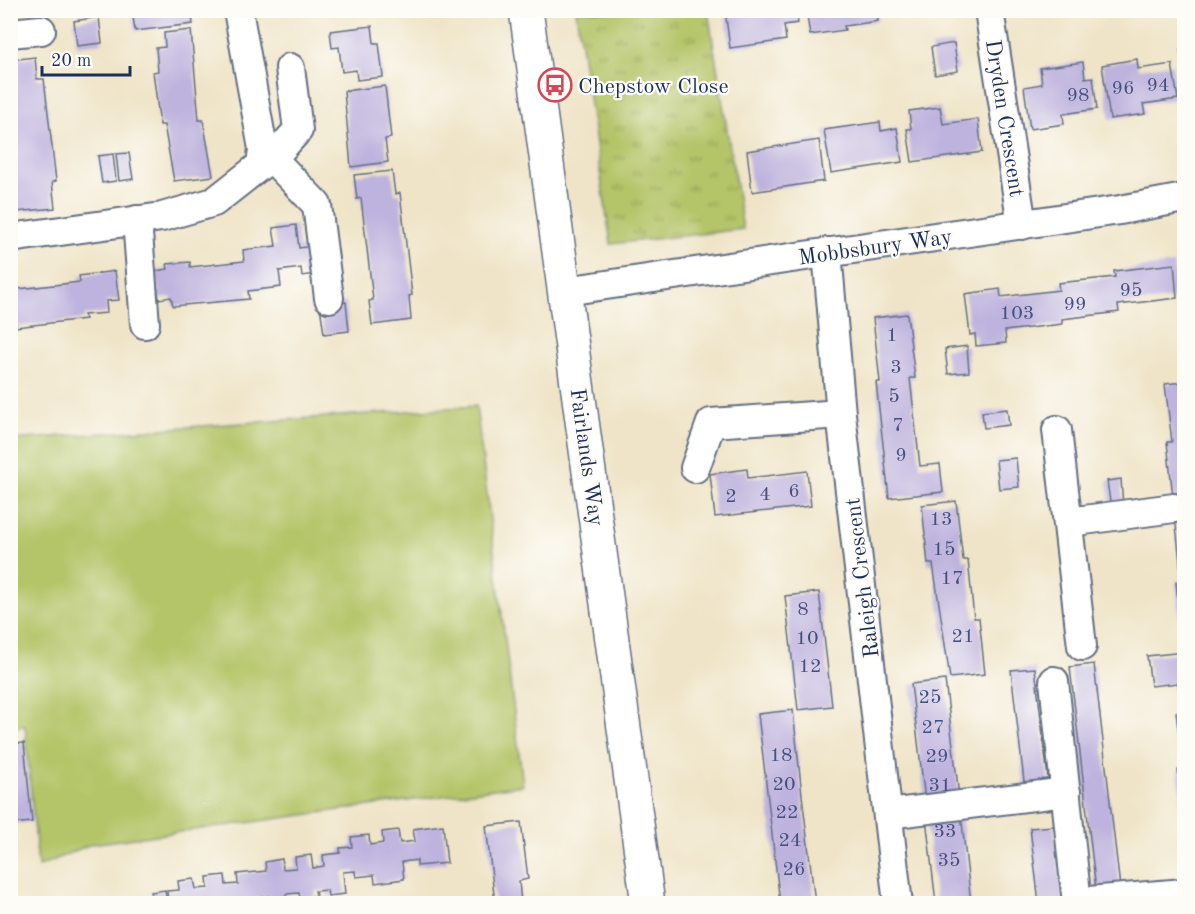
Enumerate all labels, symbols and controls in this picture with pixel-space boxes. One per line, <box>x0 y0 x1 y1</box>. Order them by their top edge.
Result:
street label: Dryden Crescent <box>981 38 1027 199</box>
scale bar <box>42 39 130 77</box>
text: 20 m <box>51 52 91 70</box>
bus stop icon: Chepstow Close <box>537 67 573 103</box>
place label: Chepstow Close <box>578 76 729 98</box>
house number: 94 <box>1146 76 1170 96</box>
house number: 96 <box>1111 79 1135 99</box>
house number: 98 <box>1066 86 1090 106</box>
street label: Mobbsbury Way <box>797 226 954 270</box>
house number: 95 <box>1119 281 1143 301</box>
house number: 99 <box>1063 295 1087 315</box>
house number: 103 <box>1000 304 1034 324</box>
house number: 1 <box>886 326 898 346</box>
house number: 3 <box>890 358 902 378</box>
street label: Fairlands Way <box>565 387 607 528</box>
house number: 5 <box>888 387 900 407</box>
house number: 7 <box>892 416 904 436</box>
house number: 9 <box>895 446 907 466</box>
house number: 6 <box>788 482 800 502</box>
house number: 4 <box>759 485 771 505</box>
house number: 2 <box>725 487 737 507</box>
street label: Raleigh Crescent <box>842 496 884 659</box>
house number: 13 <box>929 510 953 530</box>
house number: 15 <box>932 540 956 560</box>
house number: 17 <box>940 569 964 589</box>
house number: 8 <box>797 600 809 620</box>
house number: 21 <box>951 627 975 647</box>
house number: 10 <box>795 629 819 649</box>
house number: 12 <box>798 657 822 677</box>
house number: 25 <box>918 688 942 708</box>
house number: 27 <box>921 718 945 738</box>
house number: 18 <box>769 746 793 766</box>
house number: 29 <box>925 747 949 767</box>
house number: 20 <box>772 775 796 795</box>
house number: 31 <box>928 776 952 796</box>
house number: 22 <box>775 803 799 823</box>
house number: 33 <box>933 822 957 842</box>
house number: 24 <box>778 831 802 851</box>
house number: 35 <box>937 851 961 871</box>
house number: 26 <box>782 860 806 880</box>

